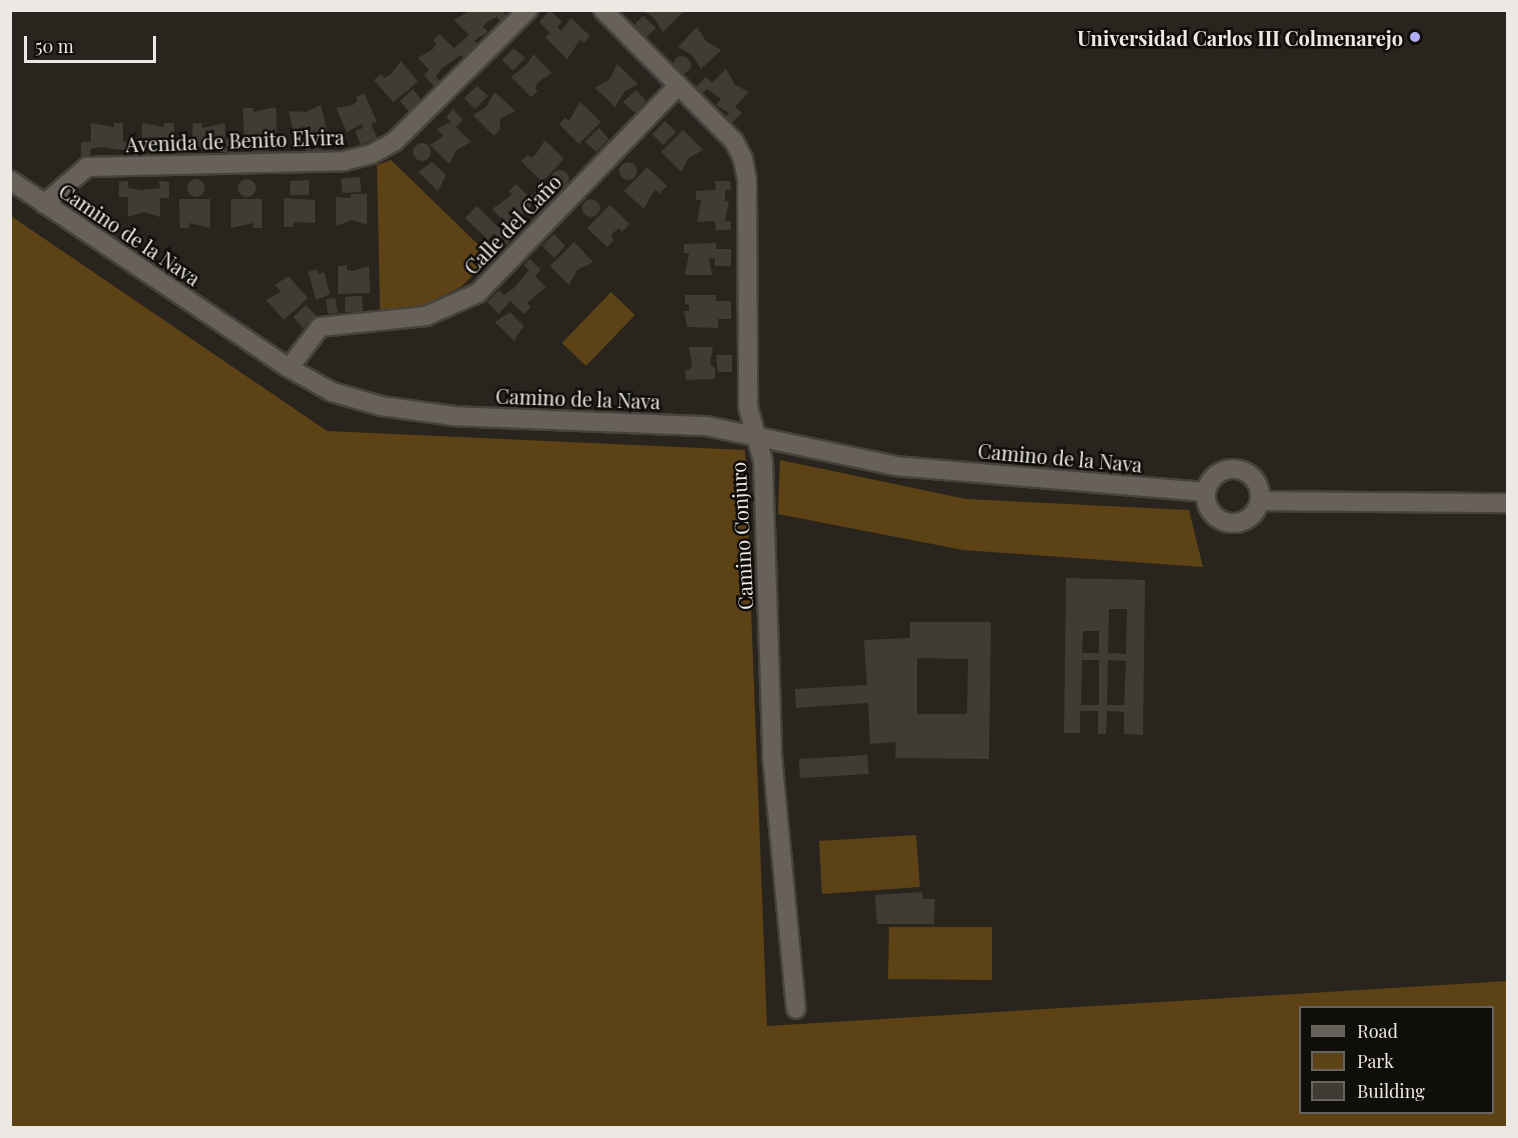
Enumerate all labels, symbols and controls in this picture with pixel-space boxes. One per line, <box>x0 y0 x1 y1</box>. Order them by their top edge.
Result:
scale bar <box>27 24 159 62</box>
place label: Universidad Carlos III Colmenarejo <box>1077 25 1403 49</box>
marker: Universidad Carlos III Colmenarejo <box>1408 30 1422 44</box>
text: 50 m <box>35 34 74 58</box>
street label: Avenida de Benito Elvira <box>125 124 345 156</box>
street label: Calle del Caño <box>459 169 565 279</box>
street label: Camino de la Nava <box>55 178 205 290</box>
street label: Camino de la Nava <box>495 383 661 413</box>
street label: Camino de la Nava <box>976 438 1144 476</box>
street label: Camino Conjuro <box>725 461 757 611</box>
legend <box>1299 1006 1494 1114</box>
text: Road <box>1357 1019 1398 1043</box>
text: Park <box>1357 1049 1394 1073</box>
text: Building <box>1357 1079 1425 1103</box>

